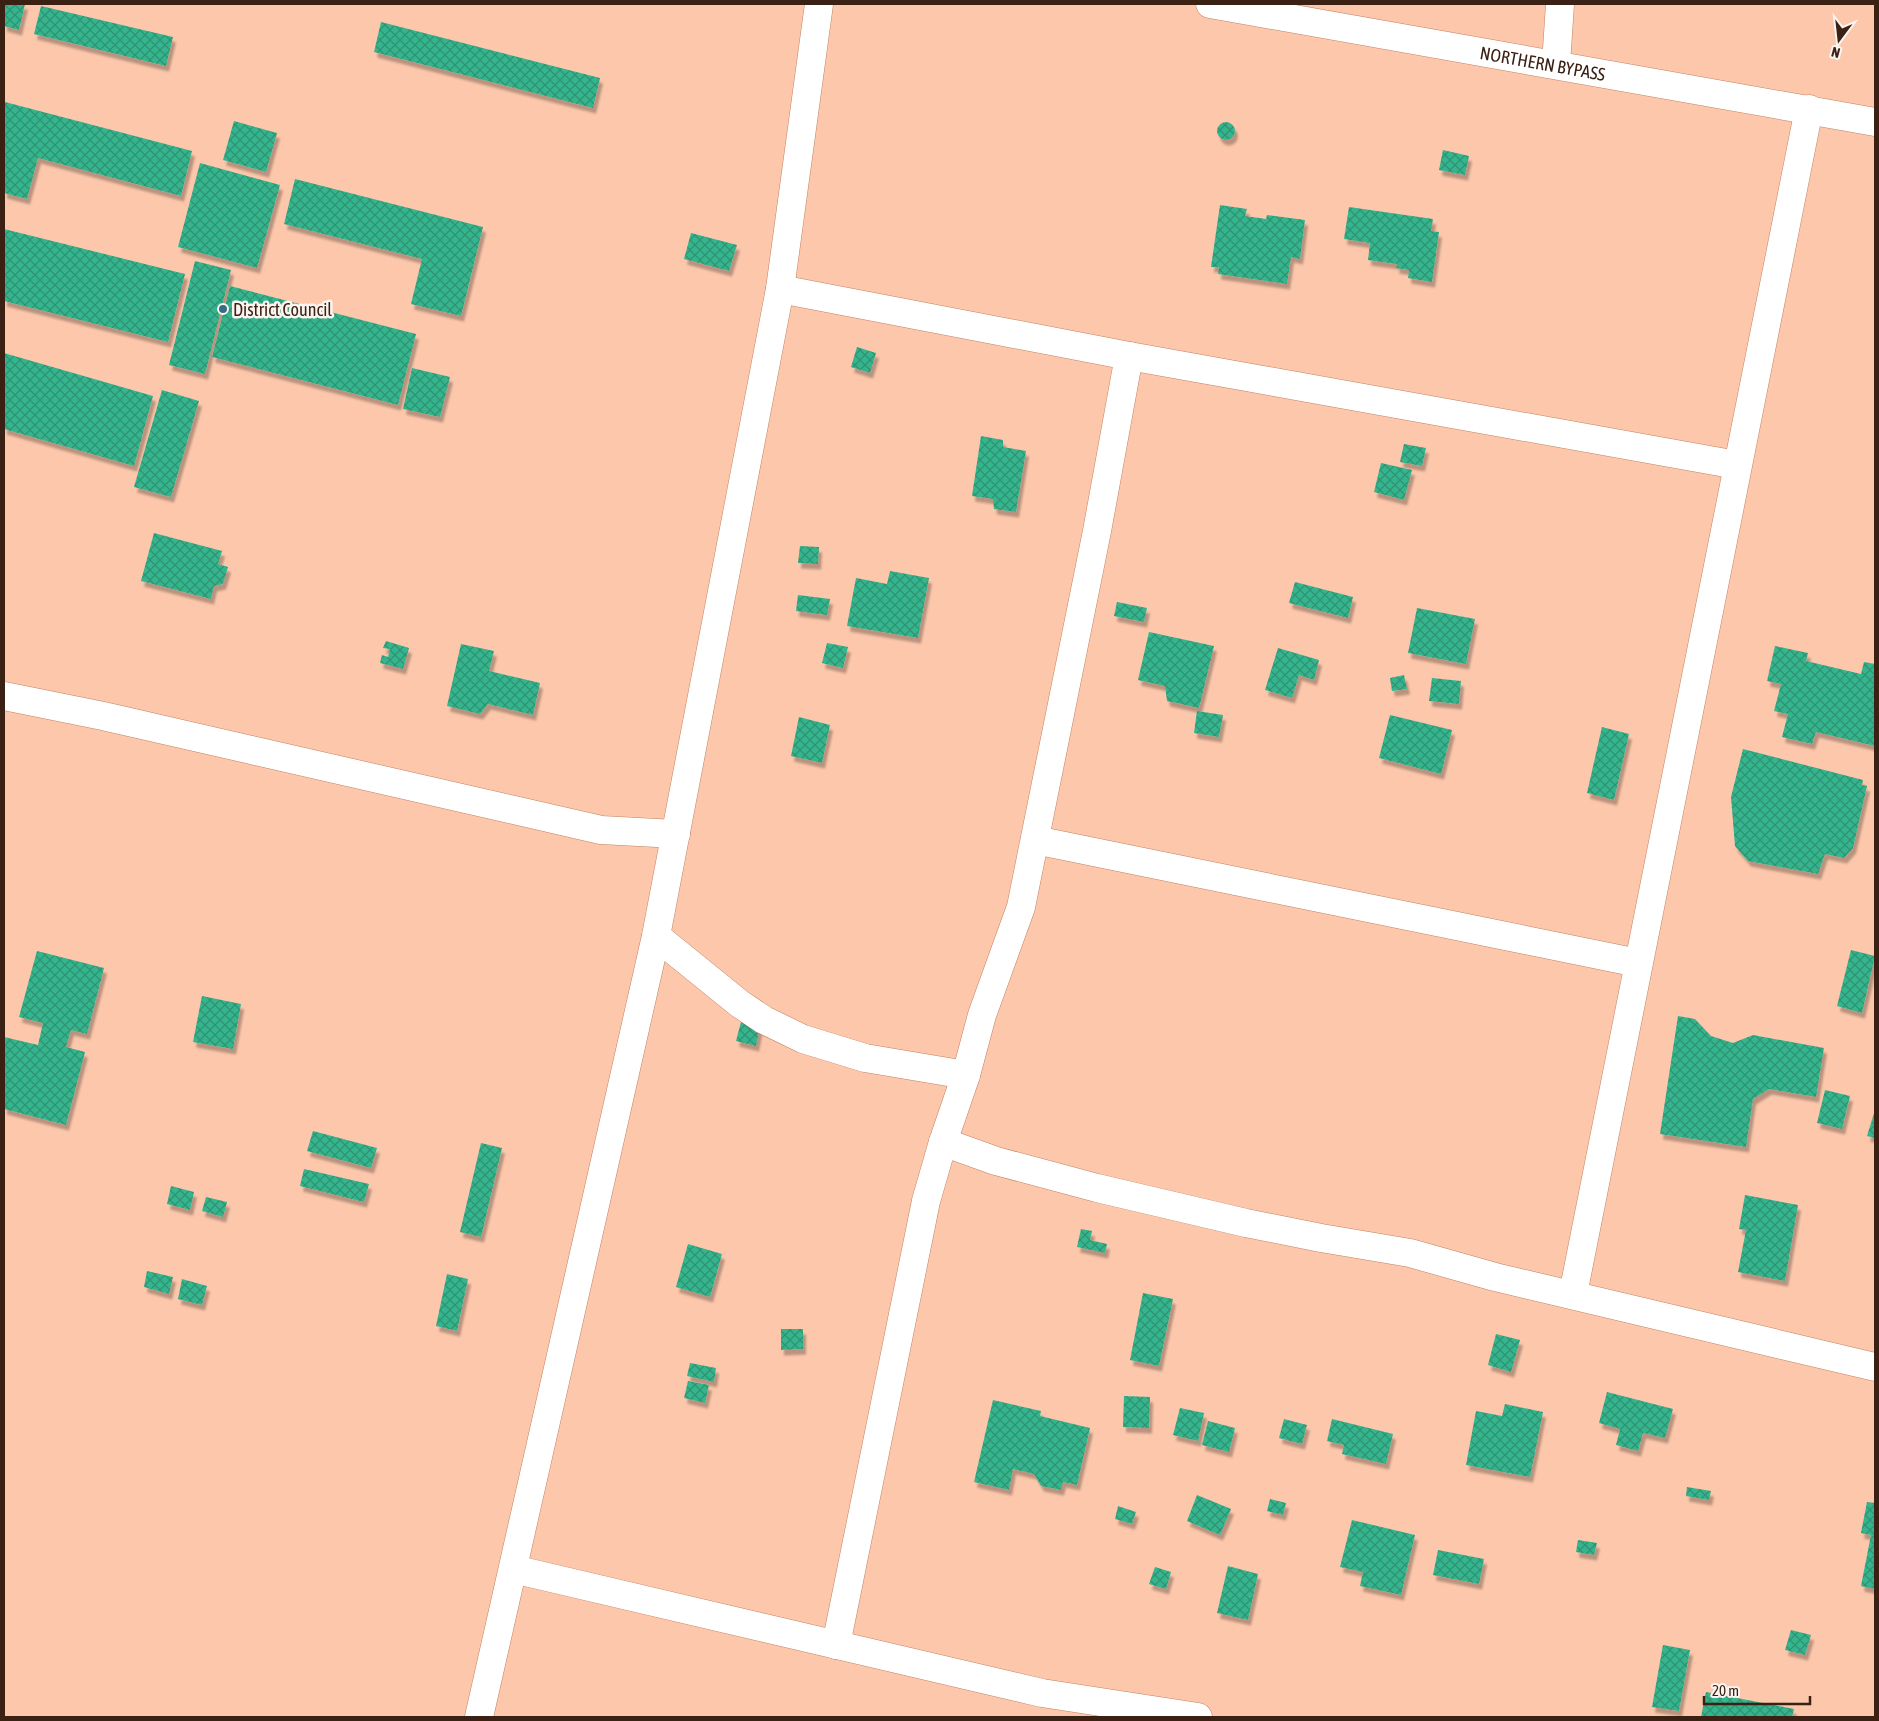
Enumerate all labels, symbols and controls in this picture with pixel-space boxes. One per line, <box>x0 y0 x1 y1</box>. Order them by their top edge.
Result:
north arrow <box>1814 15 1864 65</box>
street label: NORTHERN BYPASS <box>1478 42 1608 85</box>
text: N <box>1830 44 1842 61</box>
place label: District Council <box>233 299 332 320</box>
marker: District Council <box>217 303 229 315</box>
scale bar <box>1704 1674 1810 1706</box>
text: 20 m <box>1712 1682 1739 1699</box>

